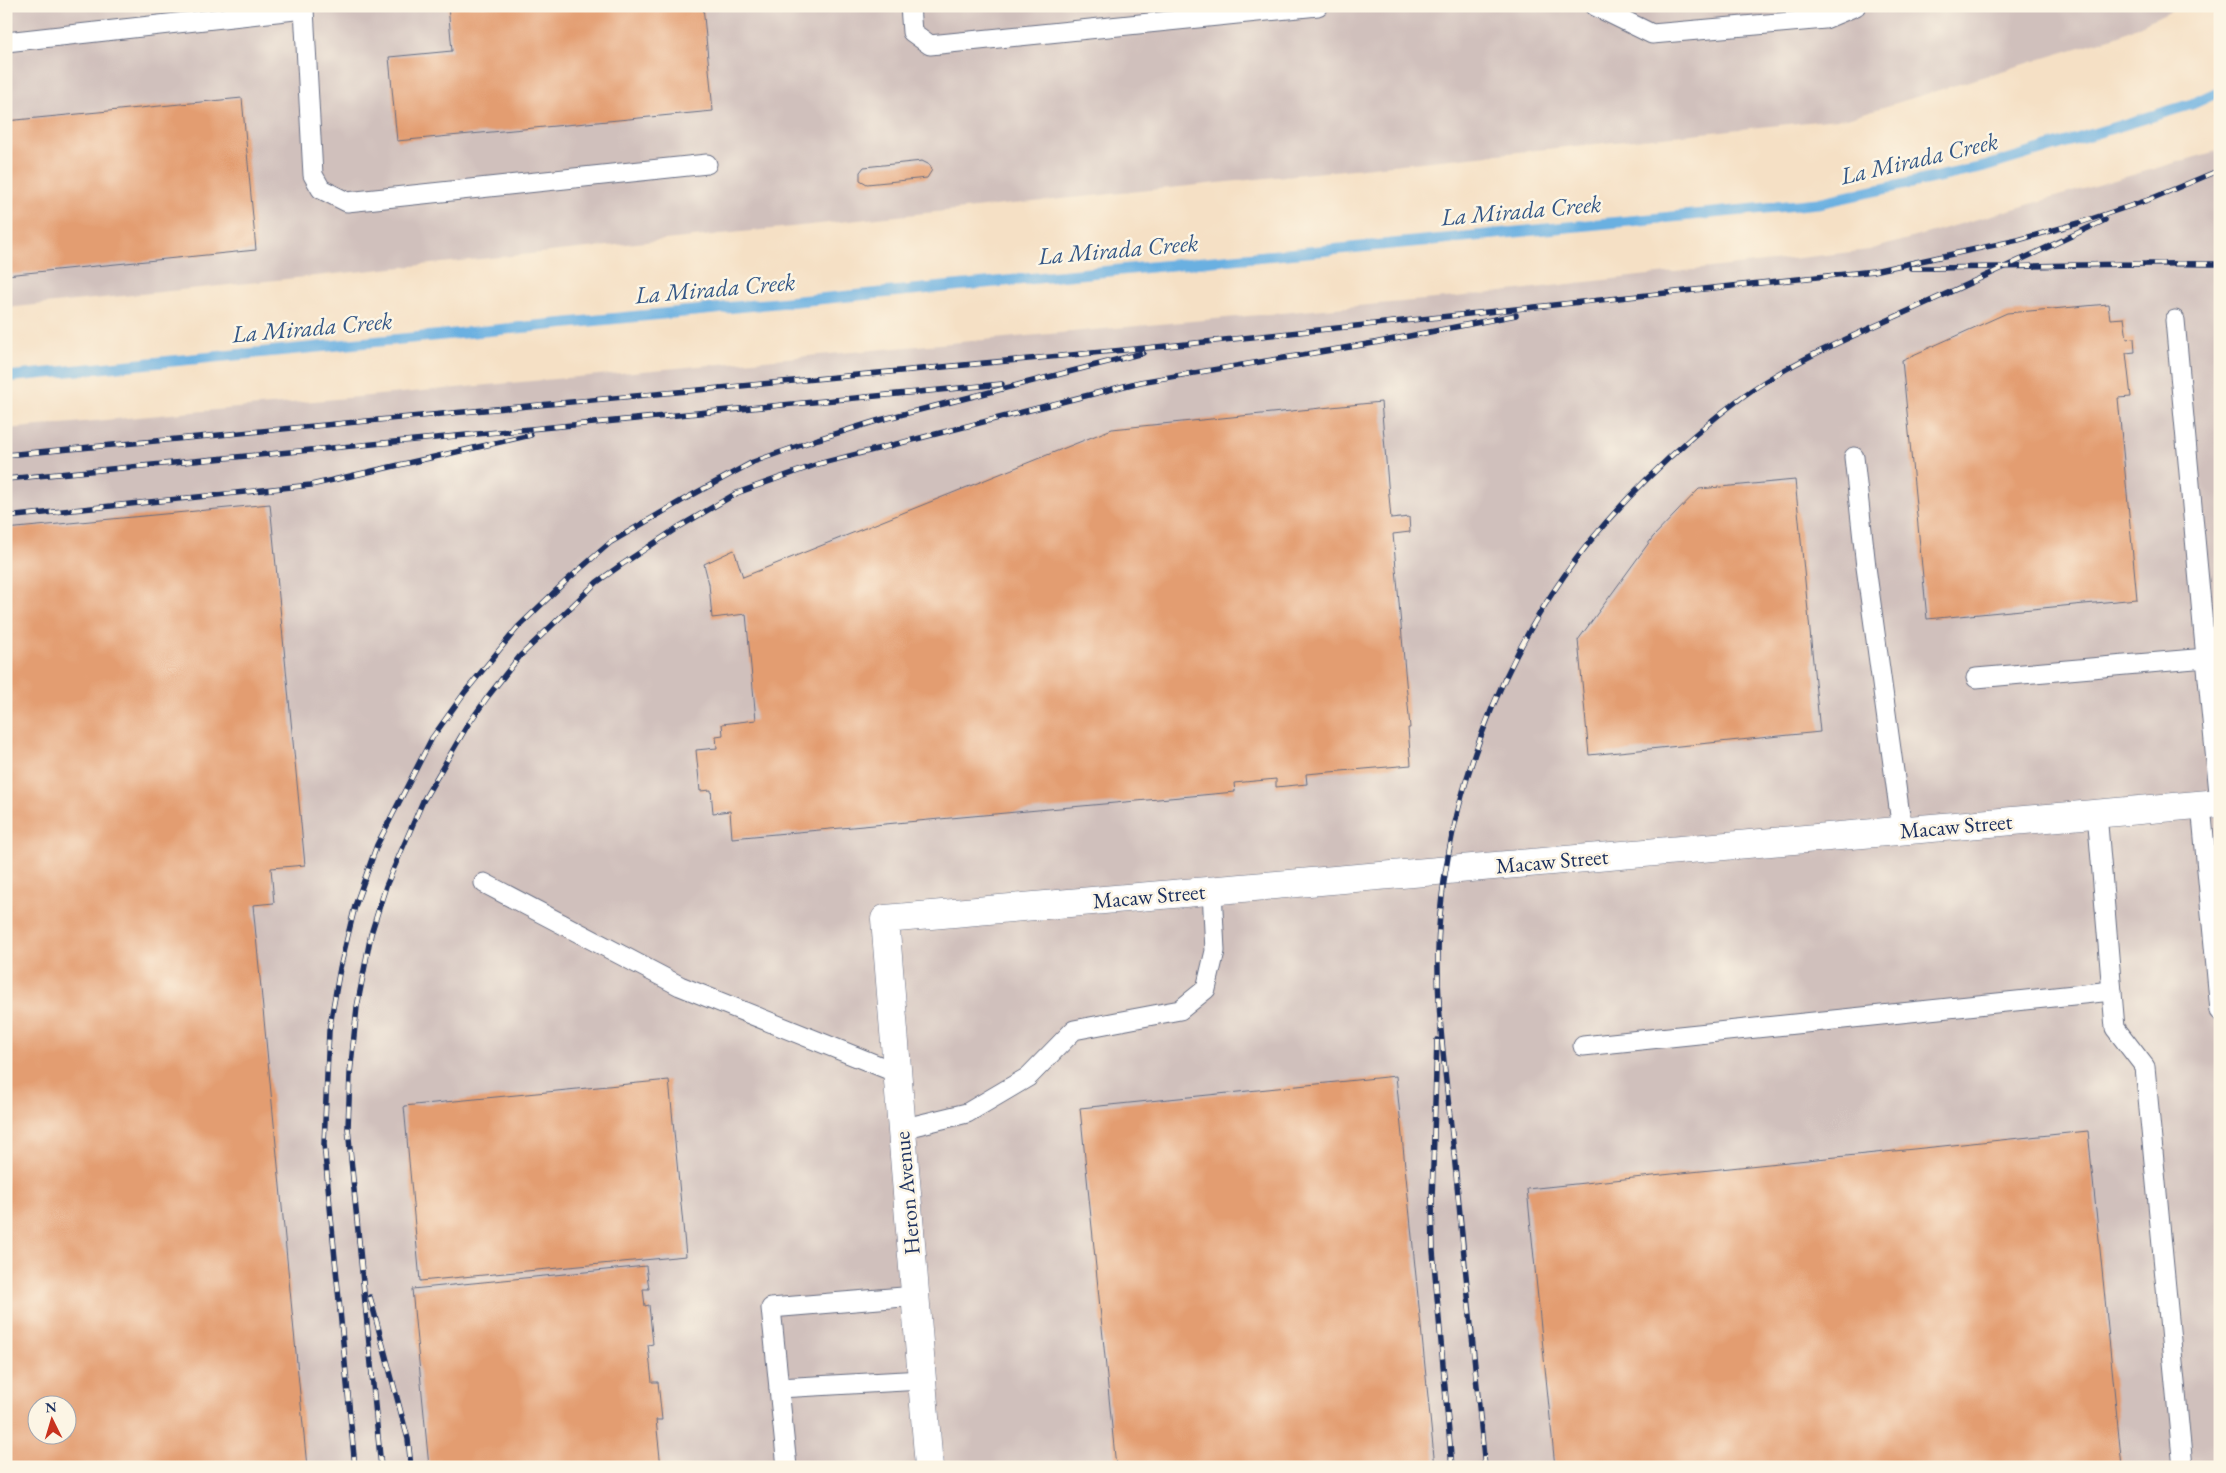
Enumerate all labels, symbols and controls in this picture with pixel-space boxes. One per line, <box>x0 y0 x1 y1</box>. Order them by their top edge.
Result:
water label: La Mirada Creek <box>1836 125 2001 191</box>
water label: La Mirada Creek <box>1439 188 1603 233</box>
water label: La Mirada Creek <box>1036 227 1200 272</box>
water label: La Mirada Creek <box>633 266 797 311</box>
water label: La Mirada Creek <box>230 305 394 350</box>
street label: Macaw Street <box>1898 807 2014 845</box>
street label: Macaw Street <box>1494 842 1610 880</box>
street label: Macaw Street <box>1091 877 1207 915</box>
street label: Heron Avenue <box>887 1130 927 1256</box>
north arrow <box>28 1396 78 1446</box>
text: N <box>44 1398 58 1417</box>

